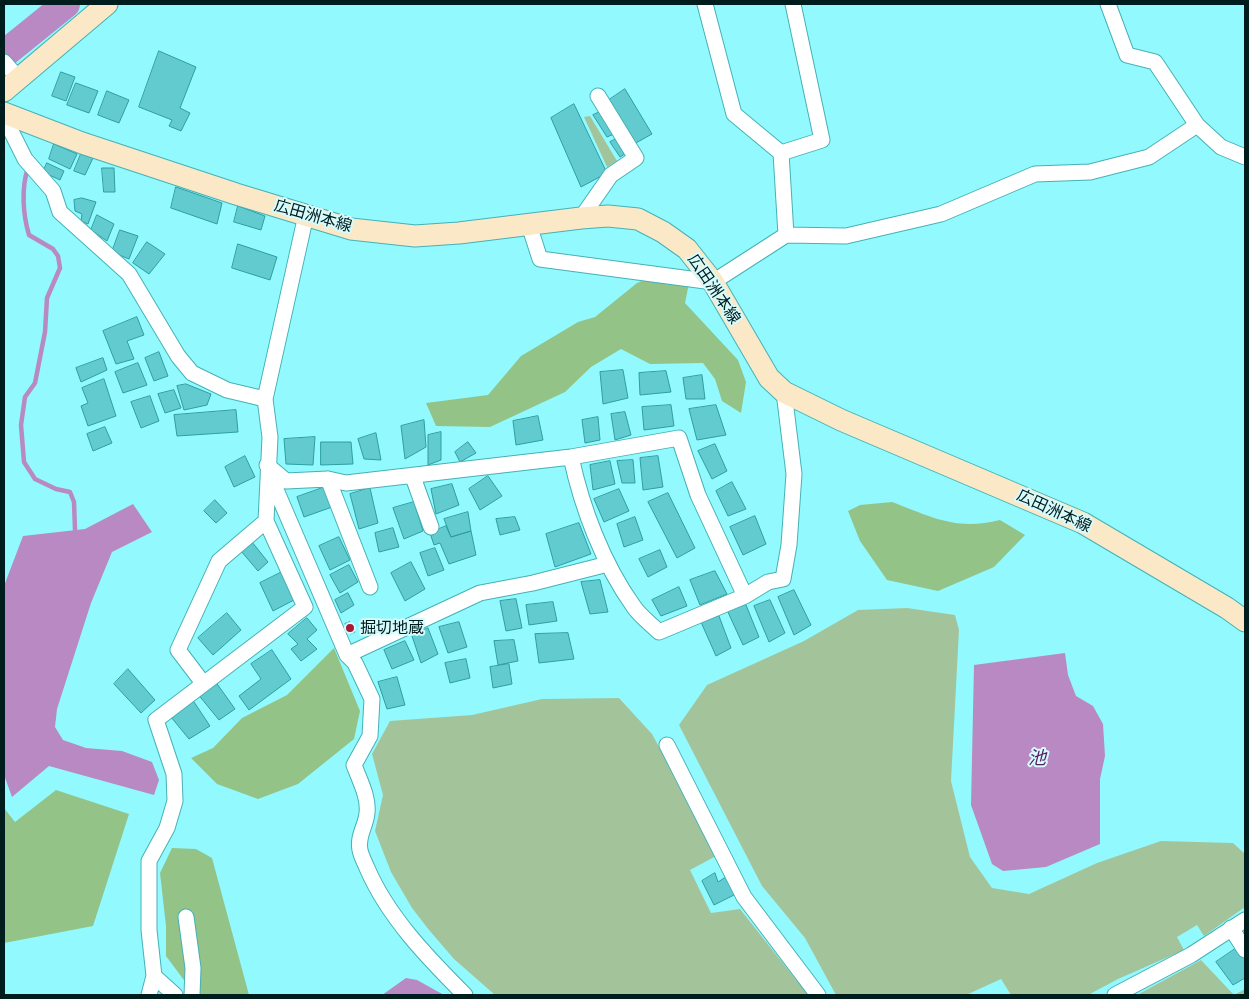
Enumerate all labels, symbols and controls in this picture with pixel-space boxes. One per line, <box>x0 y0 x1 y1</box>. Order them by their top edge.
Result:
street label: 広田洲本線 <box>272 196 354 236</box>
street label: 広田洲本線 <box>684 250 744 328</box>
street label: 広田洲本線 <box>1014 485 1094 537</box>
place label: 掘切地蔵 <box>360 618 424 638</box>
marker: 掘切地蔵 <box>344 622 356 634</box>
water label: 池 <box>1028 747 1046 769</box>

